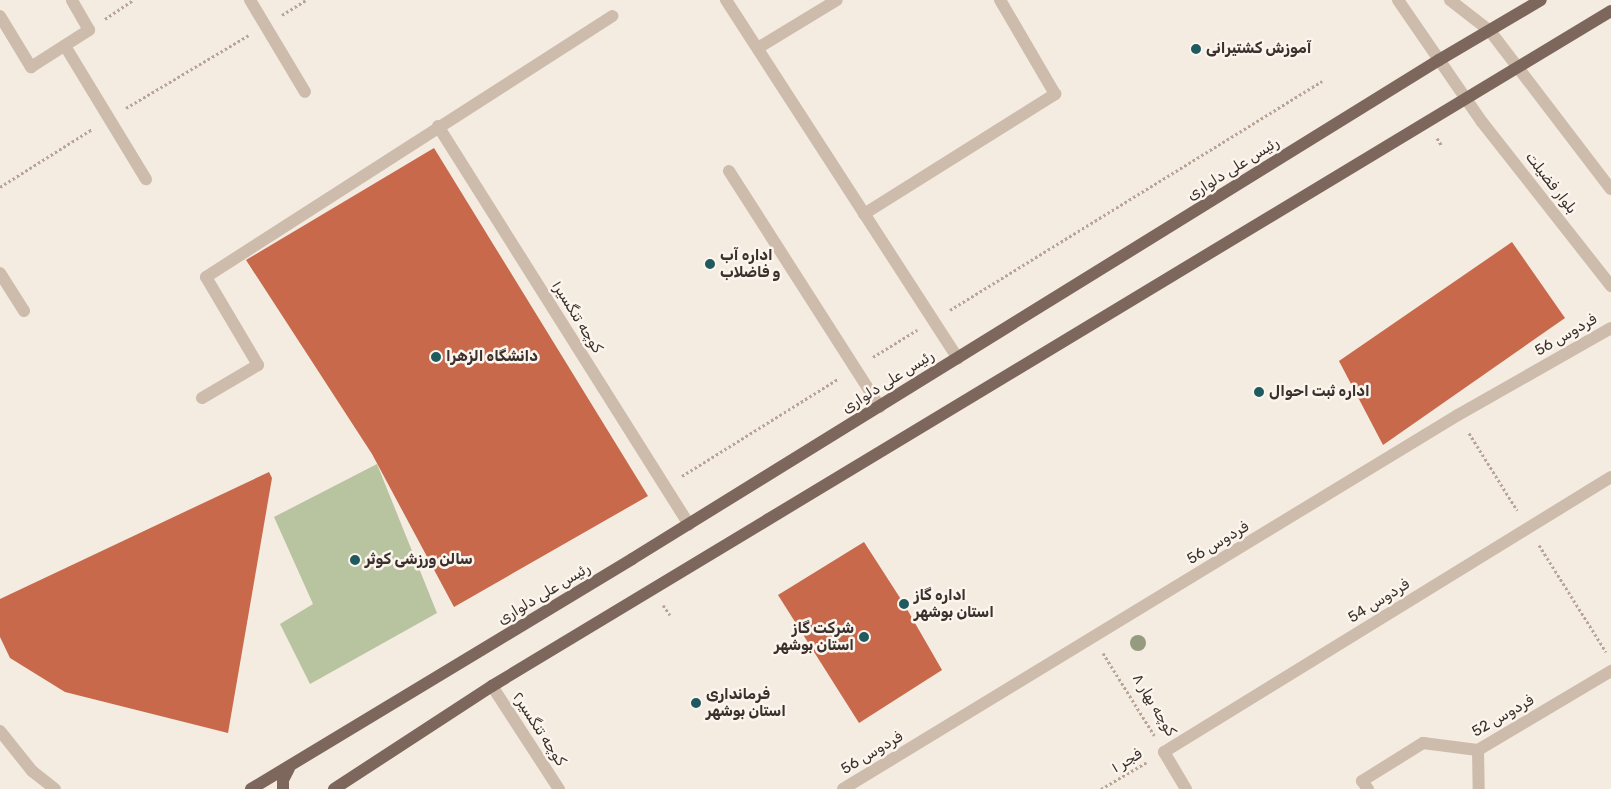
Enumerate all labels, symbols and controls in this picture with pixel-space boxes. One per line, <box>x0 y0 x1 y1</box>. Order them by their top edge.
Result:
place label: آموزش کشتیرانی <box>1206 40 1311 58</box>
marker: آموزش کشتیرانی <box>1190 43 1202 55</box>
street label: رئیس علی دلواری <box>1184 134 1282 204</box>
street label: بلوار فضیلت <box>1521 149 1581 217</box>
place label: اداره آب و فاضلاب <box>720 246 781 281</box>
marker: اداره آب و فاضلاب <box>704 258 716 270</box>
street label: کوچه تنگسیر۱ <box>548 278 606 356</box>
street label: فردوس 56 <box>1532 310 1600 360</box>
street label: رئیس علی دلواری <box>839 347 937 417</box>
place label: دانشگاه الزهرا <box>446 348 538 366</box>
marker: دانشگاه الزهرا <box>430 351 442 363</box>
place label: اداره ثبت احوال <box>1269 383 1370 401</box>
marker: اداره ثبت احوال <box>1253 386 1265 398</box>
street label: فردوس 56 <box>1184 518 1252 568</box>
place label: سالن ورزشی کوثر <box>365 551 473 569</box>
marker: سالن ورزشی کوثر <box>349 554 361 566</box>
street label: رئیس علی دلواری <box>494 559 594 629</box>
street label: فردوس 54 <box>1345 575 1413 627</box>
place label: اداره گاز استان بوشهر <box>914 586 994 621</box>
marker: اداره گاز استان بوشهر <box>898 598 910 610</box>
place label: شرکت گاز استان بوشهر <box>774 619 854 654</box>
marker: شرکت گاز استان بوشهر <box>858 631 870 643</box>
street label: کوچه بهار ۸ <box>1128 670 1180 740</box>
place label: فرمانداری استان بوشهر <box>706 685 786 720</box>
street label: کوچه تنگسیر۲ <box>508 689 570 769</box>
street label: فردوس 52 <box>1469 691 1537 741</box>
marker: فرمانداری استان بوشهر <box>690 697 702 709</box>
street label: فردوس 56 <box>838 728 906 778</box>
street label: فجر ۱ <box>1108 745 1146 777</box>

